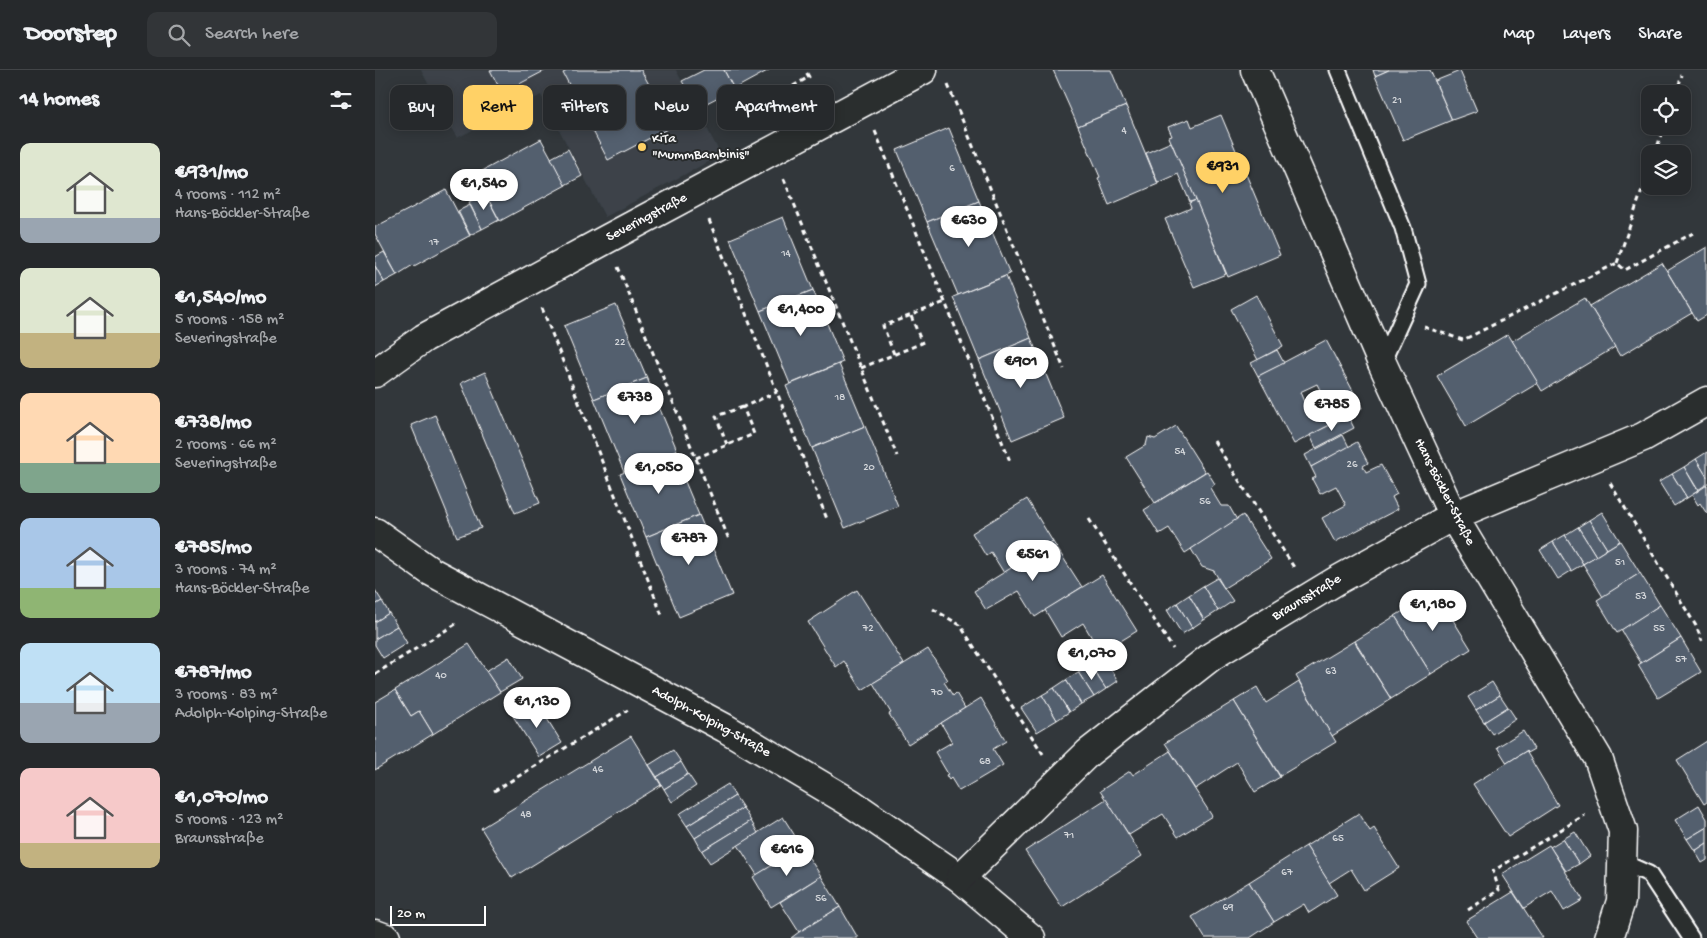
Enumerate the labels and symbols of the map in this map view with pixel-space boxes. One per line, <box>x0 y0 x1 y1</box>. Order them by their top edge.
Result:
house number: 21 <box>1392 95 1402 107</box>
house number: 4 <box>1121 125 1127 137</box>
place label: KiTa "MummBambinis" <box>652 131 750 164</box>
marker: KiTa "MummBambinis" <box>636 141 648 153</box>
pin: €931 <box>1193 152 1253 194</box>
house number: 6 <box>949 163 955 175</box>
pin: €1,540 <box>443 168 525 211</box>
street label: Severingstraße <box>604 189 691 246</box>
pin: €630 <box>939 206 999 248</box>
house number: 17 <box>428 237 439 249</box>
house number: 14 <box>780 248 792 260</box>
pin: €1,400 <box>760 294 842 337</box>
house number: 22 <box>615 337 626 349</box>
pin: €901 <box>991 346 1051 389</box>
pin: €738 <box>605 382 665 425</box>
pin: €785 <box>1302 390 1362 432</box>
house number: 18 <box>834 392 845 404</box>
street label: Hans-Böckler-Straße <box>1410 436 1479 549</box>
house number: 54 <box>1175 446 1186 458</box>
pin: €1,050 <box>618 452 700 495</box>
house number: 26 <box>1347 459 1358 471</box>
house number: 20 <box>863 462 875 474</box>
house number: 56 <box>1199 496 1211 508</box>
pin: €787 <box>659 524 719 566</box>
pin: €561 <box>1003 540 1063 582</box>
house number: 51 <box>1615 557 1625 569</box>
street label: Braunsstraße <box>1269 570 1345 626</box>
pin: €1,180 <box>1392 590 1474 632</box>
house number: 53 <box>1635 591 1647 603</box>
house number: 72 <box>861 623 874 635</box>
house number: 55 <box>1653 623 1665 635</box>
pin: €1,070 <box>1051 638 1133 681</box>
house number: 57 <box>1675 654 1687 666</box>
house number: 63 <box>1325 666 1337 678</box>
house number: 40 <box>435 670 447 682</box>
street label: Adolph-Kolping-Straße <box>649 682 774 762</box>
pin: €1,130 <box>496 686 578 729</box>
house number: 70 <box>930 687 943 699</box>
house number: 68 <box>979 756 991 768</box>
house number: 46 <box>593 764 604 776</box>
house number: 48 <box>520 809 532 821</box>
house number: 71 <box>1063 830 1074 842</box>
house number: 65 <box>1332 833 1344 845</box>
pin: €616 <box>757 834 817 877</box>
house number: 67 <box>1281 867 1293 879</box>
house number: 56 <box>815 893 827 905</box>
house number: 69 <box>1222 902 1234 914</box>
scale bar <box>390 903 486 926</box>

